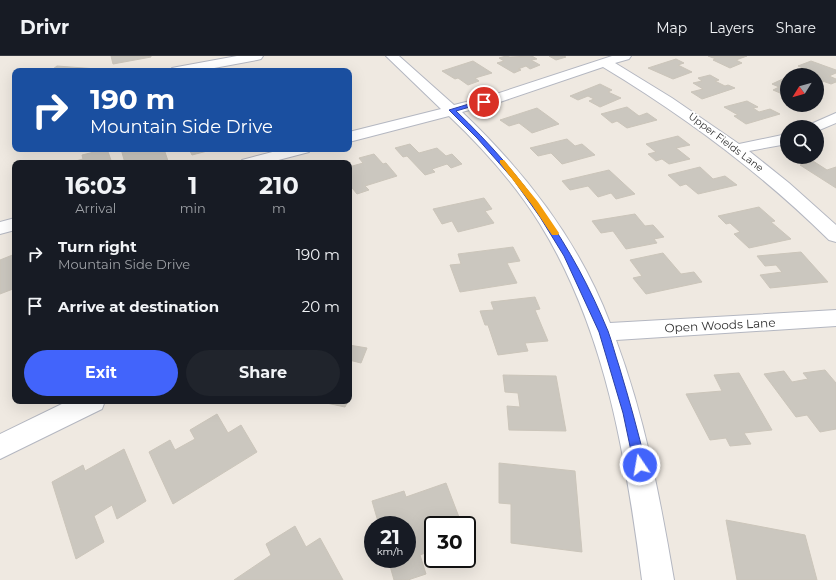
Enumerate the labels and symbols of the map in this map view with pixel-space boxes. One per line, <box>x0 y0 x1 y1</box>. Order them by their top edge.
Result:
north arrow <box>780 68 824 112</box>
pin <box>467 85 501 119</box>
street label: Upper Fields Lane <box>686 109 766 175</box>
street label: Open Woods Lane <box>664 315 776 335</box>
position arrow <box>619 444 661 486</box>
speed limit sign: 30 <box>424 516 476 568</box>

